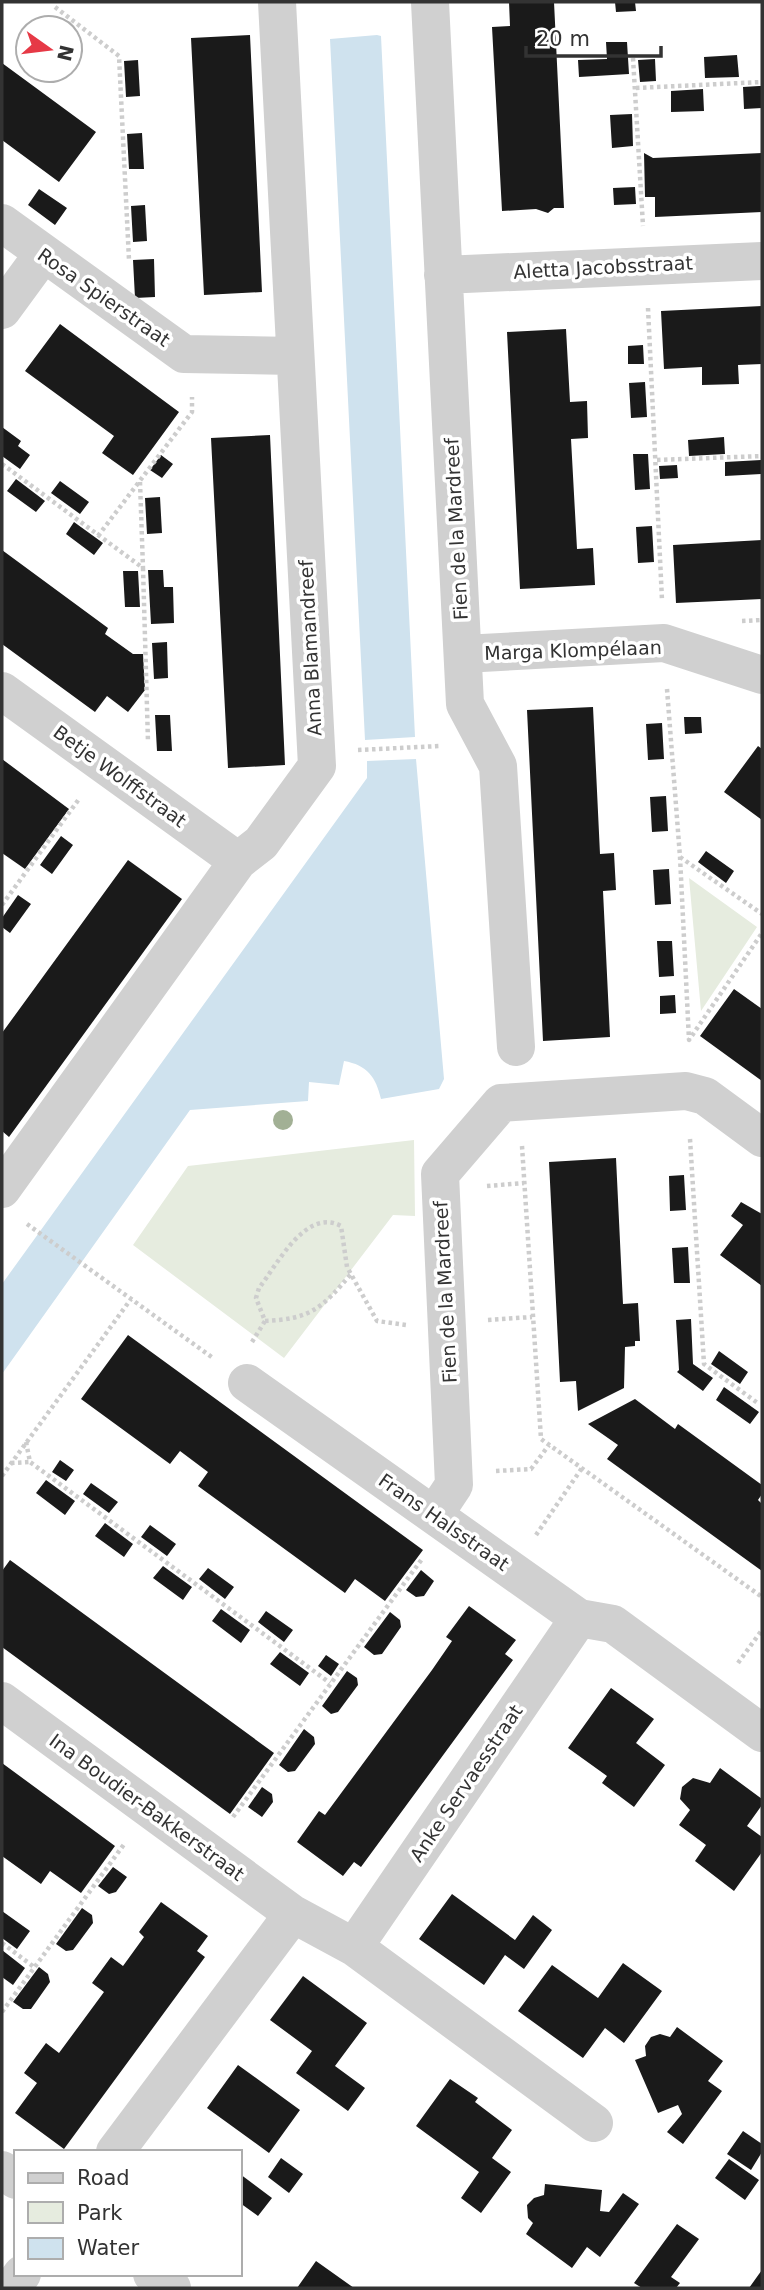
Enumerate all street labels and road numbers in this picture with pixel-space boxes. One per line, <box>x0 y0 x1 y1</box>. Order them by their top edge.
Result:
street label: Rosa Spierstraat <box>34 243 174 351</box>
street label: Aletta Jacobsstraat <box>513 251 693 283</box>
street label: Fien de la Mardreef <box>440 436 472 621</box>
street label: Anna Blamandreef <box>294 558 326 737</box>
street label: Marga Klompélaan <box>484 636 662 664</box>
street label: Betje Wolffstraat <box>49 720 191 832</box>
street label: Fien de la Mardreef <box>429 1199 461 1384</box>
street label: Frans Halsstraat <box>375 1469 513 1575</box>
street label: Anke Servaesstraat <box>405 1700 527 1866</box>
street label: Ina Boudier-Bakkerstraat <box>45 1729 249 1885</box>

